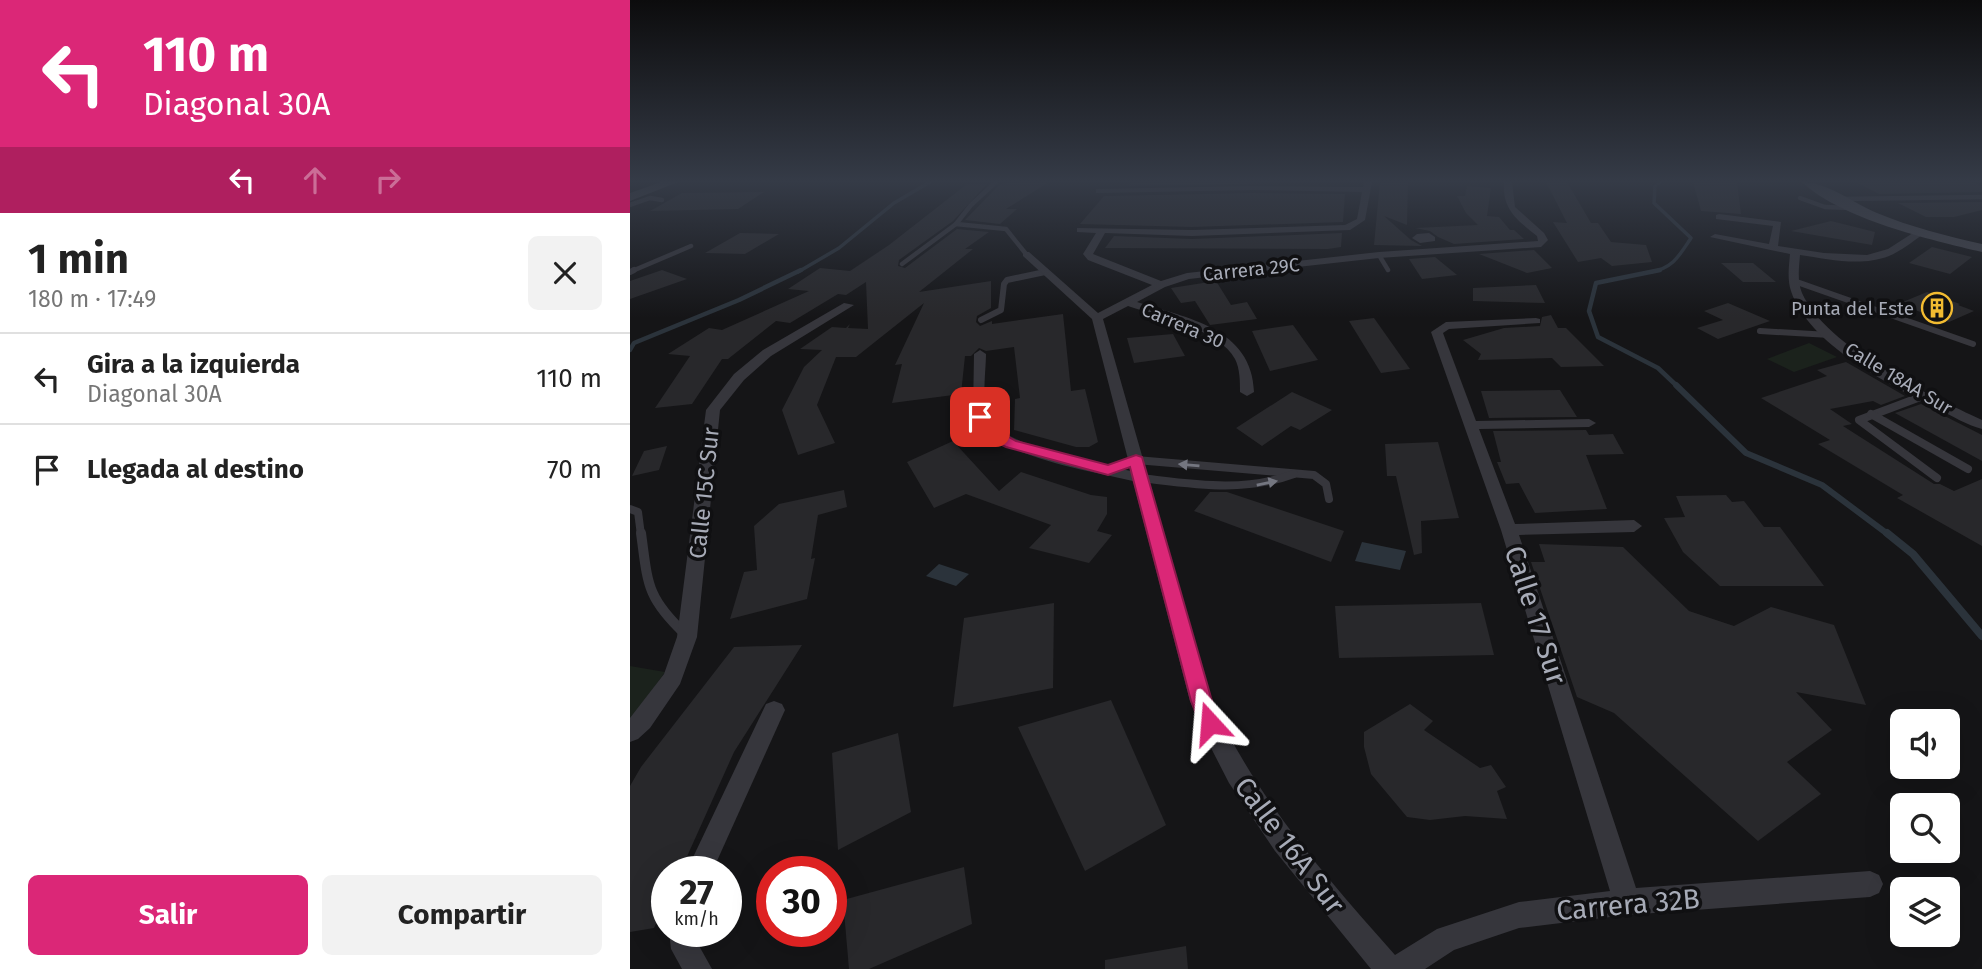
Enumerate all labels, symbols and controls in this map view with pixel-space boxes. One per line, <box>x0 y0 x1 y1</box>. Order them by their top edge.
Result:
text: 110 m <box>143 25 269 84</box>
icon: left <box>28 28 119 119</box>
text: Diagonal 30A <box>143 85 330 123</box>
icon: left <box>223 161 261 199</box>
icon: ahead <box>296 161 334 199</box>
icon: right <box>369 161 407 199</box>
text: 1 min <box>28 234 129 284</box>
button: close <box>528 236 602 310</box>
street label: Carrera 29C <box>1202 253 1301 286</box>
text: 180 m · 17:49 <box>28 285 156 313</box>
building icon: Punta del Este <box>1920 291 1954 325</box>
place label: Punta del Este <box>1791 297 1914 320</box>
street label: Carrera 30 <box>1138 298 1228 353</box>
street label: Calle 18AA Sur <box>1841 337 1957 420</box>
text: Gira a la izquierda <box>87 349 300 380</box>
icon: left <box>28 360 66 398</box>
text: 110 m <box>536 363 602 394</box>
text: Diagonal 30A <box>87 380 222 408</box>
pin <box>950 387 1010 447</box>
icon: arrive <box>961 398 999 436</box>
street label: Calle 15C Sur <box>683 426 725 560</box>
icon: arrive <box>28 451 66 489</box>
text: Llegada al destino <box>87 454 304 485</box>
text: 70 m <box>547 454 602 485</box>
one-way arrow <box>1177 459 1199 470</box>
one-way arrow <box>1256 478 1278 489</box>
street label: Calle 17 Sur <box>1498 542 1573 689</box>
position arrow <box>1173 686 1247 760</box>
map controls <box>1890 709 1960 947</box>
button: sound <box>1890 709 1960 779</box>
street label: Calle 16A Sur <box>1228 771 1352 920</box>
button: search <box>1890 793 1960 863</box>
speed limit sign: 30 <box>756 856 847 947</box>
text: 27 <box>679 871 714 913</box>
button: Salir <box>28 875 308 955</box>
button: Compartir <box>322 875 602 955</box>
button: layers <box>1890 877 1960 947</box>
street label: Carrera 32B <box>1555 882 1701 927</box>
text: km/h <box>674 908 719 930</box>

